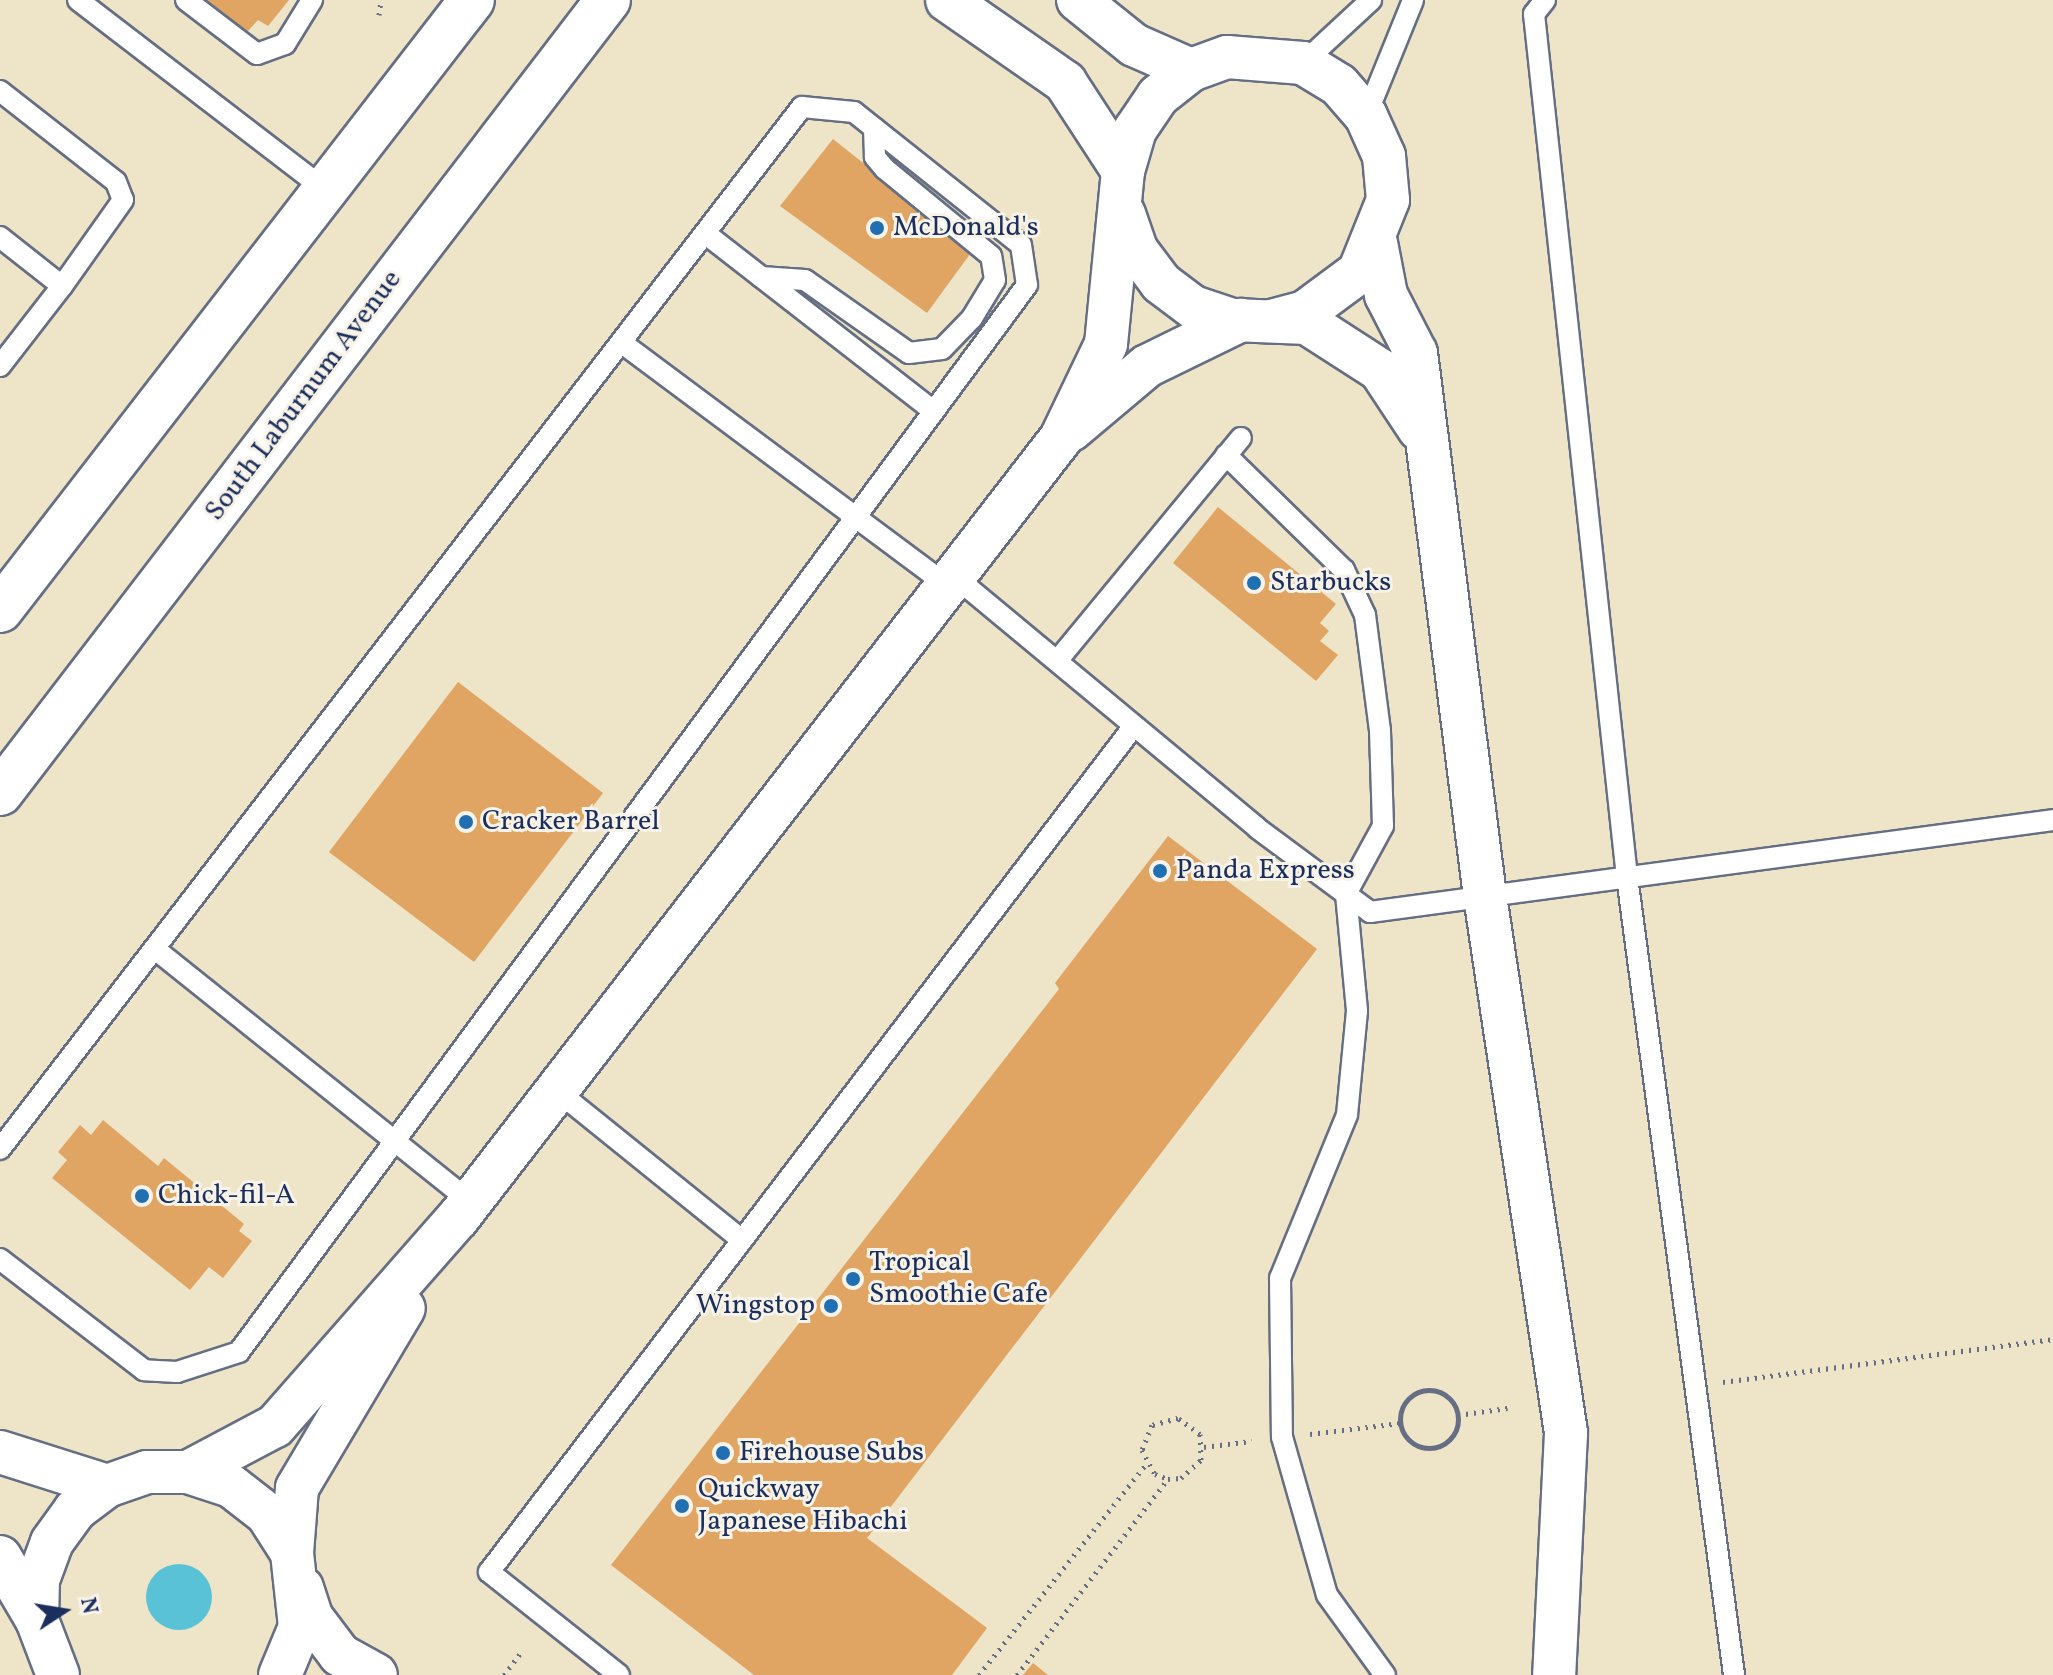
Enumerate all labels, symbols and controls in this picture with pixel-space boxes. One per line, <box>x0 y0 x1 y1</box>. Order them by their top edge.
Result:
place label: McDonald's <box>893 211 1039 245</box>
marker: McDonald's <box>868 219 886 237</box>
street label: South Laburnum Avenue <box>199 264 409 528</box>
place label: Starbucks <box>1270 566 1391 600</box>
marker: Starbucks <box>1245 574 1263 592</box>
place label: Cracker Barrel <box>482 805 660 839</box>
marker: Cracker Barrel <box>457 813 475 831</box>
place label: Panda Express <box>1176 854 1355 888</box>
marker: Panda Express <box>1151 862 1169 880</box>
place label: Chick-fil-A <box>158 1179 295 1213</box>
marker: Chick-fil-A <box>133 1187 151 1205</box>
place label: Tropical Smoothie Cafe <box>869 1246 1048 1312</box>
marker: Tropical Smoothie Cafe <box>844 1270 862 1288</box>
place label: Wingstop <box>696 1289 815 1323</box>
marker: Wingstop <box>822 1297 840 1315</box>
place label: Firehouse Subs <box>739 1436 924 1470</box>
marker: Firehouse Subs <box>714 1444 732 1462</box>
place label: Quickway Japanese Hibachi <box>698 1473 908 1539</box>
marker: Quickway Japanese Hibachi <box>673 1497 691 1515</box>
north arrow <box>24 1571 104 1651</box>
text: N <box>71 1595 105 1617</box>

